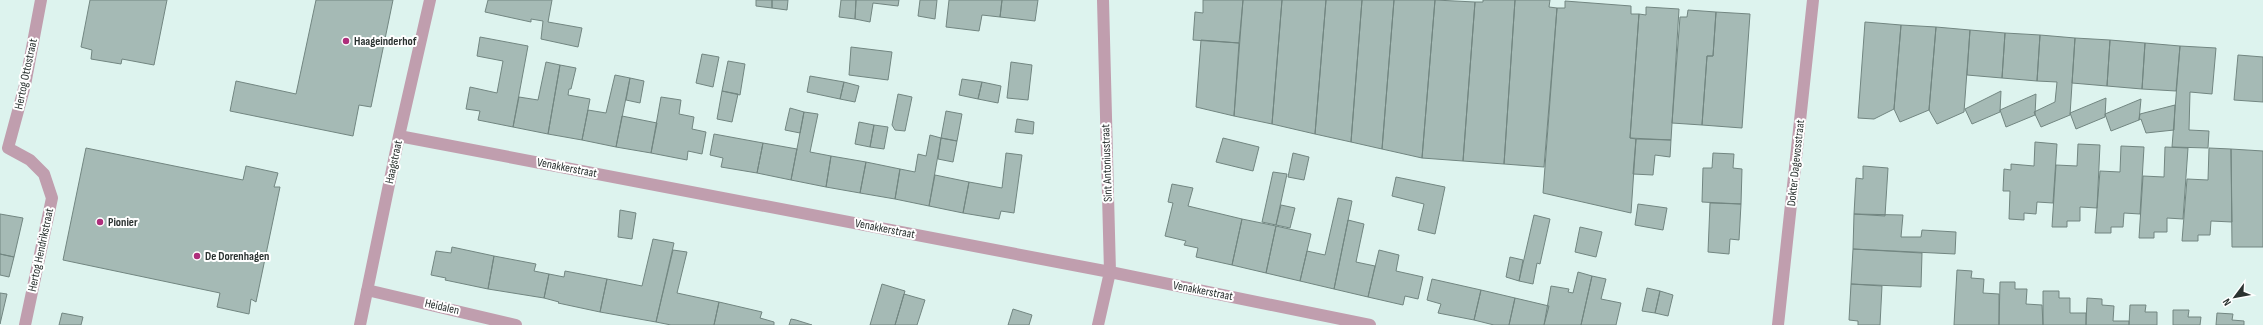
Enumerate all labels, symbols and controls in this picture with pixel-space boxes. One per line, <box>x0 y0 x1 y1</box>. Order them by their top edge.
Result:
place label: Haageinderhof <box>354 34 417 49</box>
marker: Haageinderhof <box>341 36 351 46</box>
street label: Hertog Ottostraat <box>11 37 41 111</box>
street label: Dokter Dagevosstraat <box>1784 119 1808 207</box>
street label: Sint Antoniusstraat <box>1098 123 1116 202</box>
street label: Haagstraat <box>382 138 406 185</box>
street label: Venakkerstraat <box>536 155 599 181</box>
street label: Hertog Hendrikstraat <box>25 207 57 293</box>
place label: Pionier <box>108 215 138 230</box>
street label: Venakkerstraat <box>854 216 917 242</box>
marker: Pionier <box>95 217 105 227</box>
place label: De Dorenhagen <box>205 249 269 264</box>
marker: De Dorenhagen <box>192 251 202 261</box>
north arrow <box>2215 277 2255 317</box>
street label: Venakkerstraat <box>1172 278 1235 304</box>
street label: Heidalen <box>423 296 461 318</box>
text: N <box>2220 296 2234 308</box>

